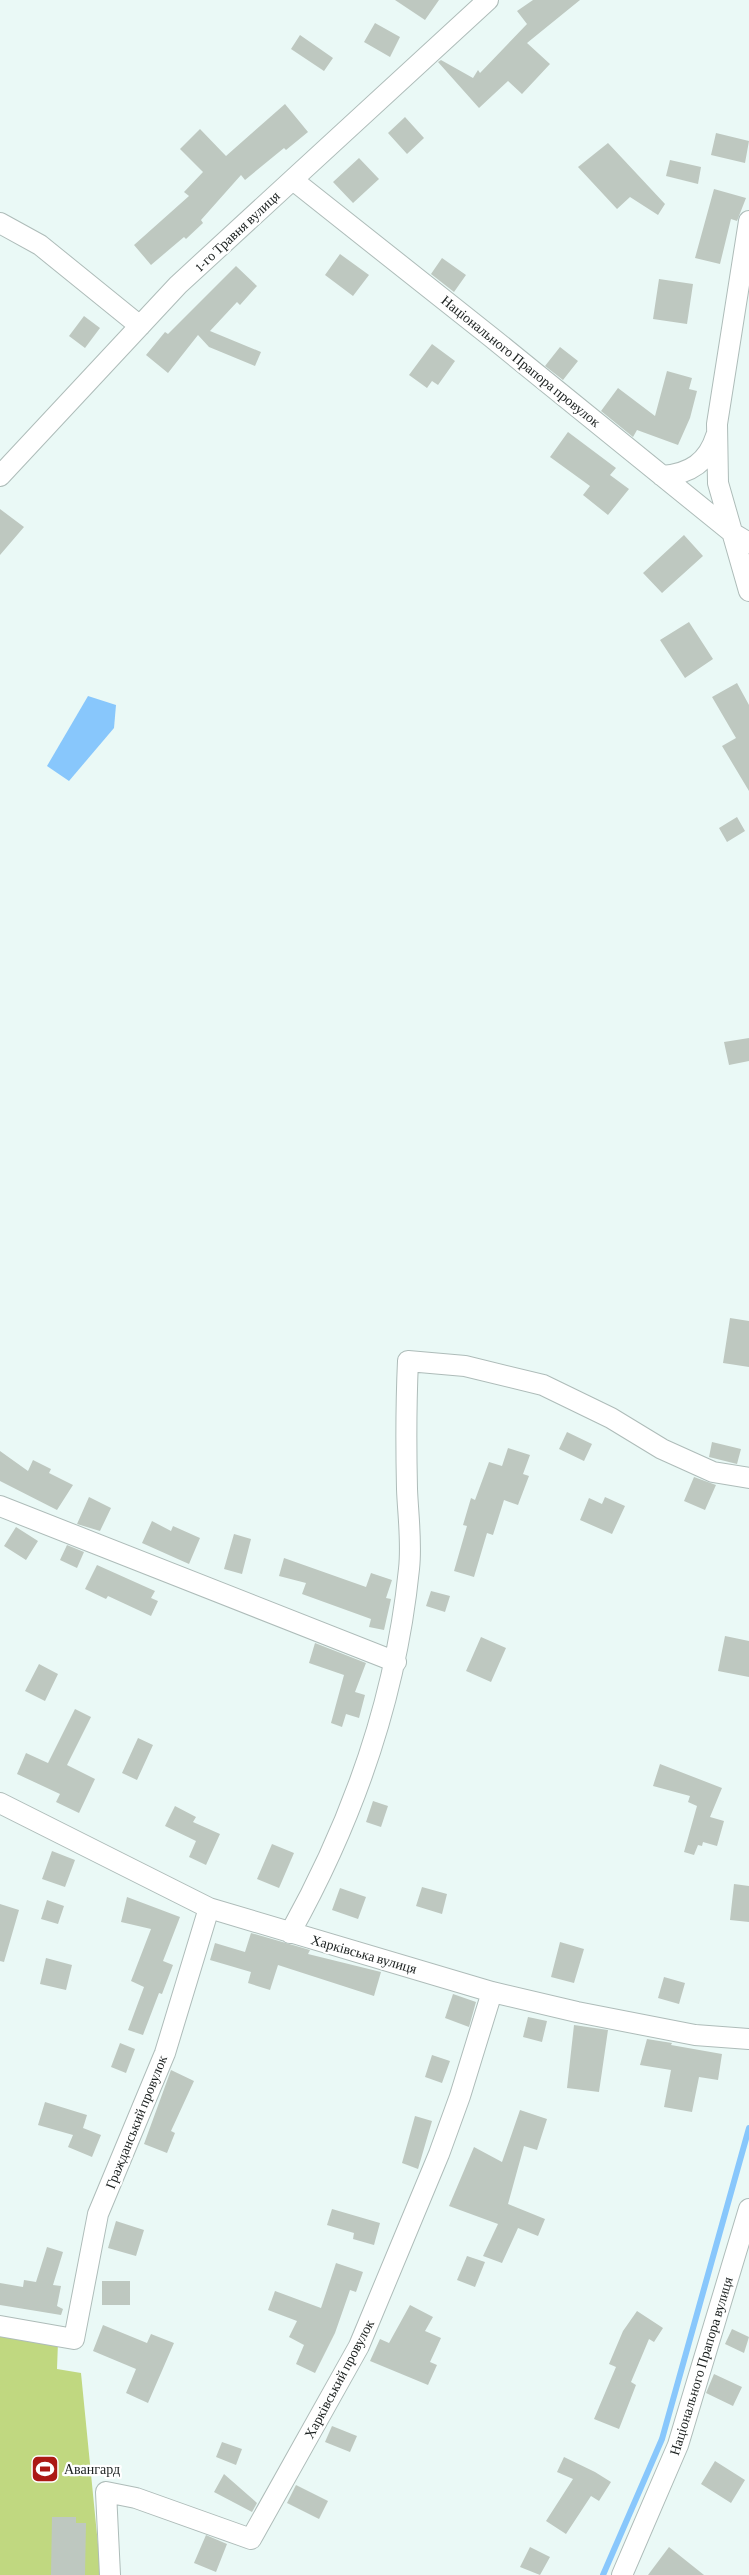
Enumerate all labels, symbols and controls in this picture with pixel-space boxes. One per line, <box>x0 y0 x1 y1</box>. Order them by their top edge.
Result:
street label: 1-го Травня вулиця <box>191 187 283 274</box>
street label: Національного Прапора провулок <box>438 292 604 430</box>
street label: Харківська вулиця <box>309 1931 419 1977</box>
street label: Гражданський провулок <box>102 2053 170 2191</box>
street label: Національного Прапора вулиця <box>666 2274 736 2457</box>
street label: Харківський провулок <box>301 2317 377 2441</box>
sports icon: Авангард <box>30 2454 60 2484</box>
place label: Авангард <box>64 2461 120 2477</box>

